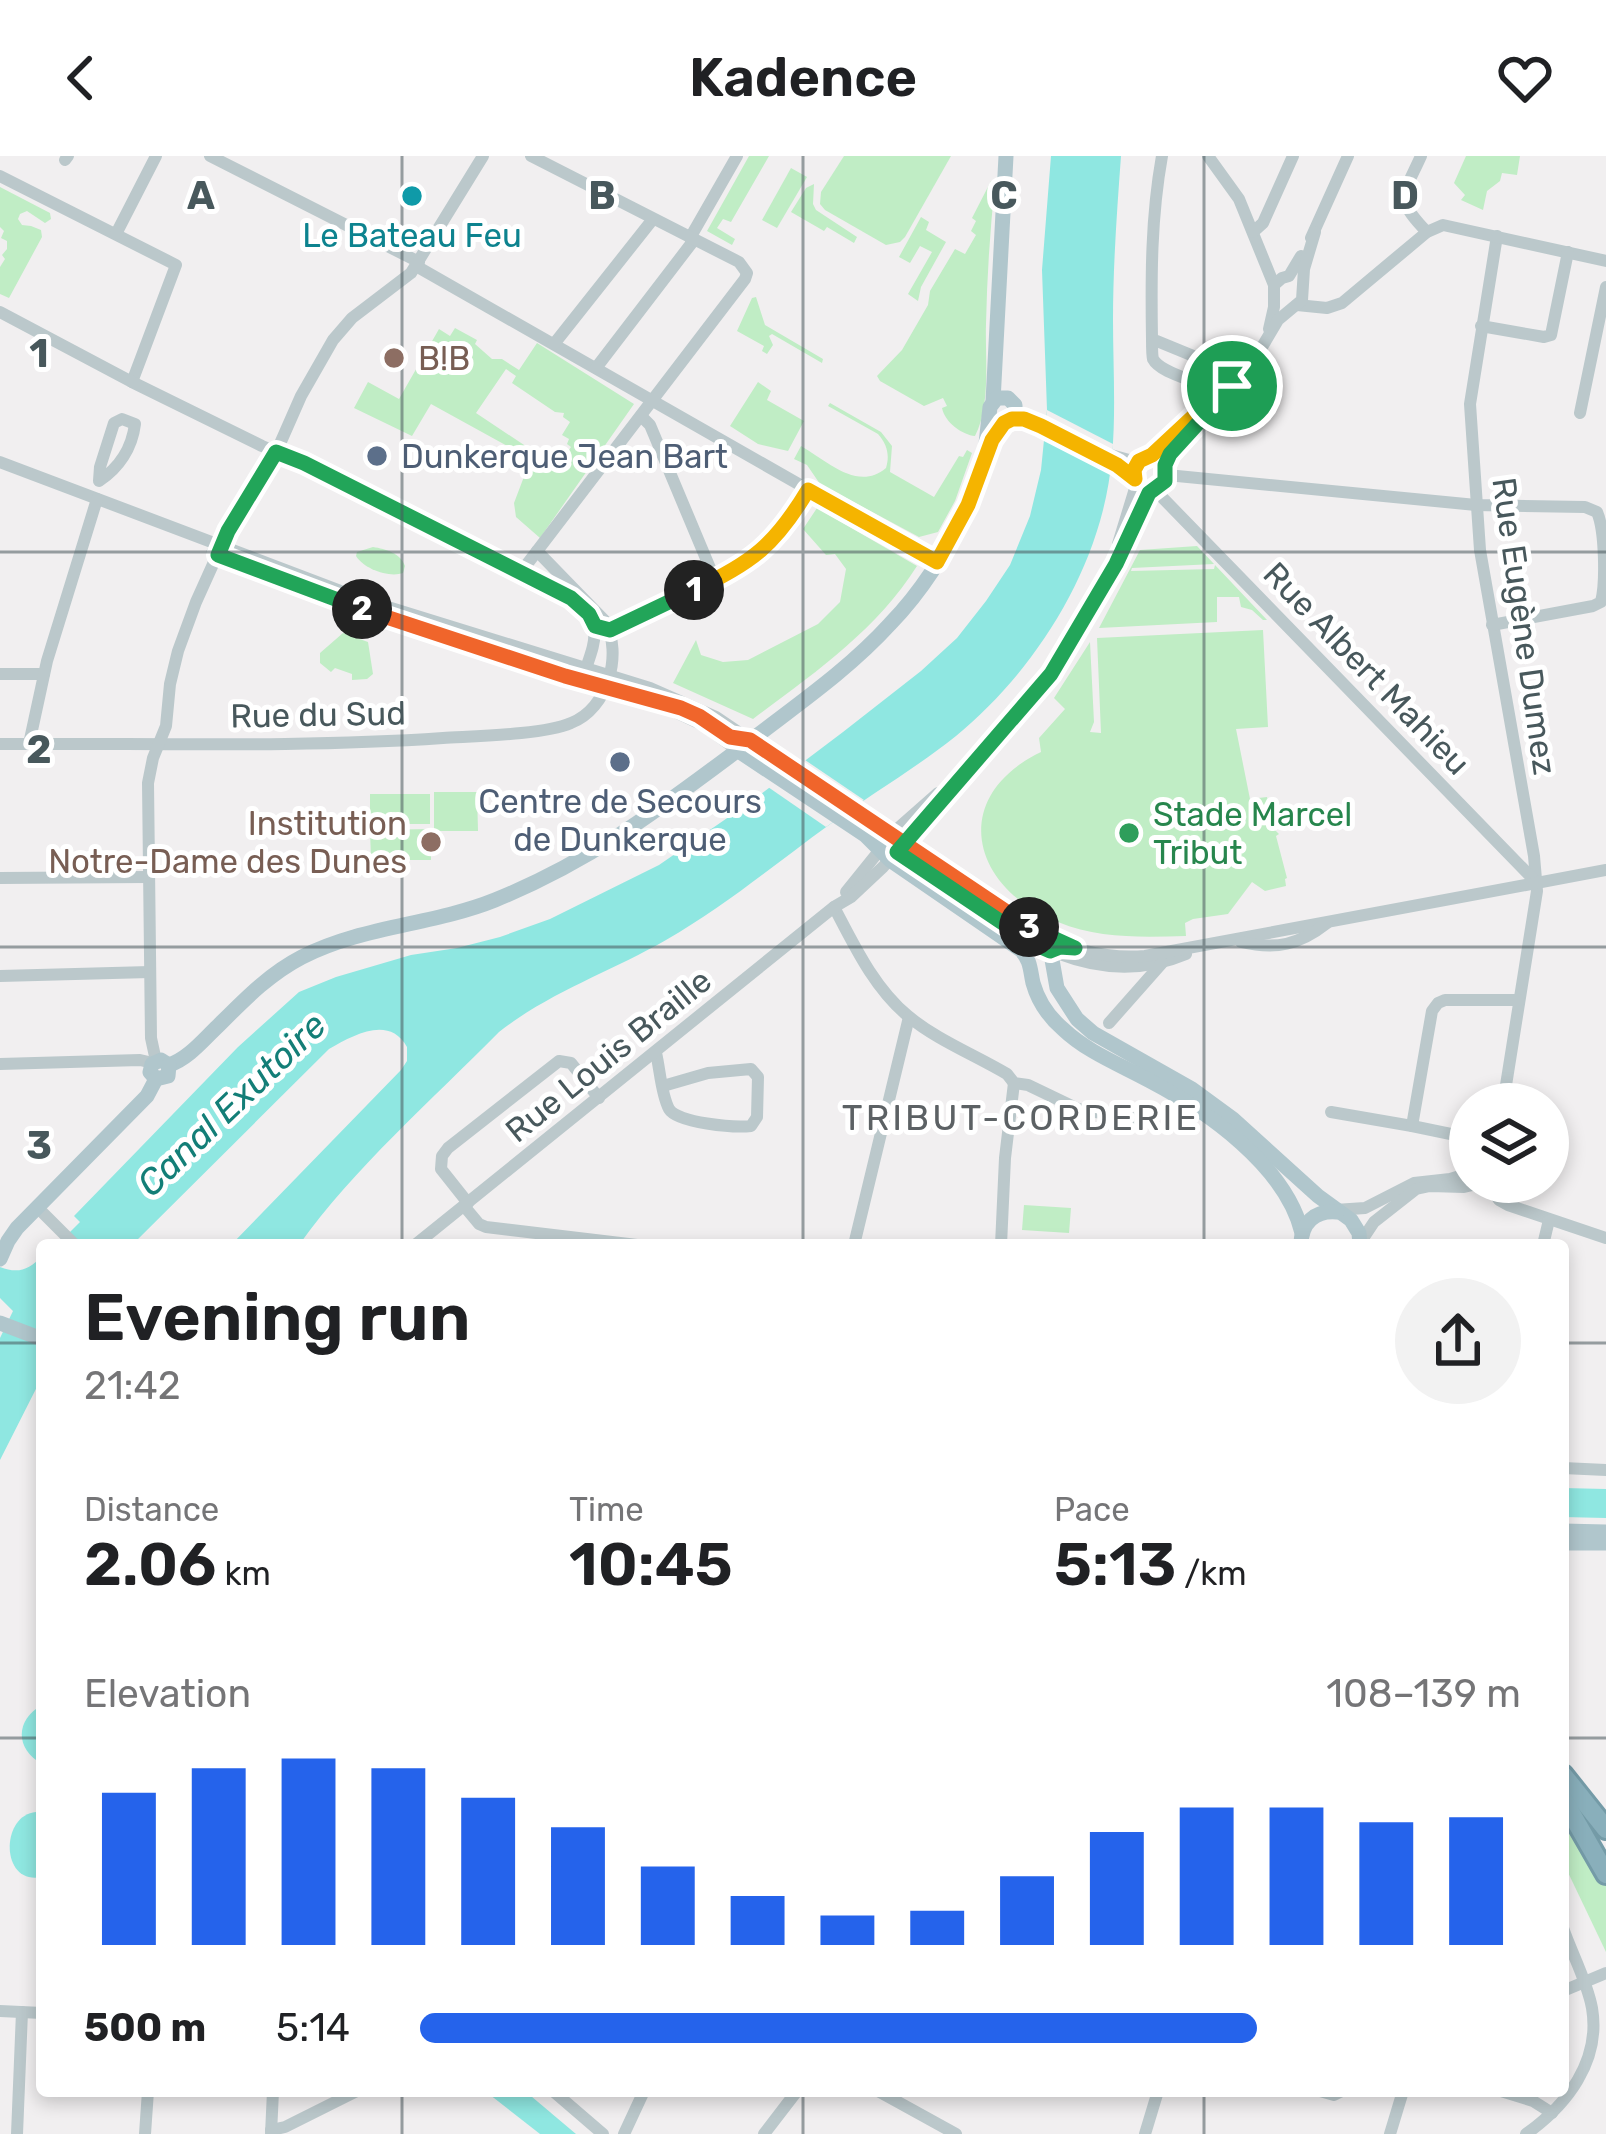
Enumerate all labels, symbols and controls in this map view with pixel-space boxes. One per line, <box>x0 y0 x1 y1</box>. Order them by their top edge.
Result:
icon: back <box>48 45 114 111</box>
icon: heart <box>1492 45 1558 111</box>
text: Kadence <box>689 46 917 110</box>
text: A <box>187 173 215 219</box>
text: B <box>588 173 616 219</box>
text: C <box>990 173 1018 219</box>
text: D <box>1391 173 1419 219</box>
marker: Le Bateau Feu <box>399 183 425 209</box>
place label: Le Bateau Feu <box>302 216 522 255</box>
text: 1 <box>29 331 49 377</box>
pin <box>1181 335 1283 437</box>
place label: B!B <box>418 339 470 378</box>
marker: B!B <box>381 345 407 371</box>
icon: arrive <box>1199 353 1265 419</box>
place label: Dunkerque Jean Bart <box>401 437 728 476</box>
marker: Dunkerque Jean Bart <box>364 443 390 469</box>
street label: Rue Eugène Dumez <box>1484 475 1565 777</box>
street label: Rue Albert Mahieu <box>1255 554 1478 783</box>
pin: 1 <box>664 560 724 620</box>
text: 1 <box>686 570 702 609</box>
pin: 2 <box>332 579 392 639</box>
text: 2 <box>351 589 373 628</box>
street label: Rue du Sud <box>230 693 406 736</box>
text: 2 <box>26 727 52 773</box>
marker: Centre de Secours de Dunkerque <box>607 749 633 775</box>
place label: Centre de Secours de Dunkerque <box>478 782 762 859</box>
place label: Stade Marcel Tribut <box>1153 795 1352 872</box>
place label: Institution Notre-Dame des Dunes <box>48 804 407 881</box>
marker: Stade Marcel Tribut <box>1116 820 1142 846</box>
marker: Institution Notre-Dame des Dunes <box>418 829 444 855</box>
pin: 3 <box>999 897 1059 957</box>
text: 3 <box>1018 907 1040 946</box>
street label: Rue Louis Braille <box>498 961 719 1150</box>
water label: Canal Exutoire <box>128 1004 335 1205</box>
map controls <box>1449 1083 1569 1203</box>
button: layers <box>1449 1083 1569 1203</box>
district label: TRIBUT-CORDERIE <box>842 1096 1200 1139</box>
text: 3 <box>26 1123 52 1169</box>
text: Evening run <box>84 1278 470 1357</box>
button: share <box>1395 1278 1521 1404</box>
text: 21:42 <box>84 1363 181 1409</box>
text: Distance <box>84 1490 219 1529</box>
text: Time <box>569 1490 644 1529</box>
text: Pace <box>1054 1490 1130 1529</box>
text: 2.06 <box>84 1529 216 1600</box>
text: 10:45 <box>569 1529 733 1600</box>
text: 5:13 <box>1054 1529 1176 1600</box>
text: km <box>216 1554 271 1593</box>
text: /km <box>1176 1554 1247 1593</box>
text: Elevation <box>84 1671 251 1717</box>
text: 108–139 m <box>1326 1671 1521 1717</box>
text: 500 m <box>84 2005 206 2051</box>
text: 5:14 <box>276 2005 350 2051</box>

